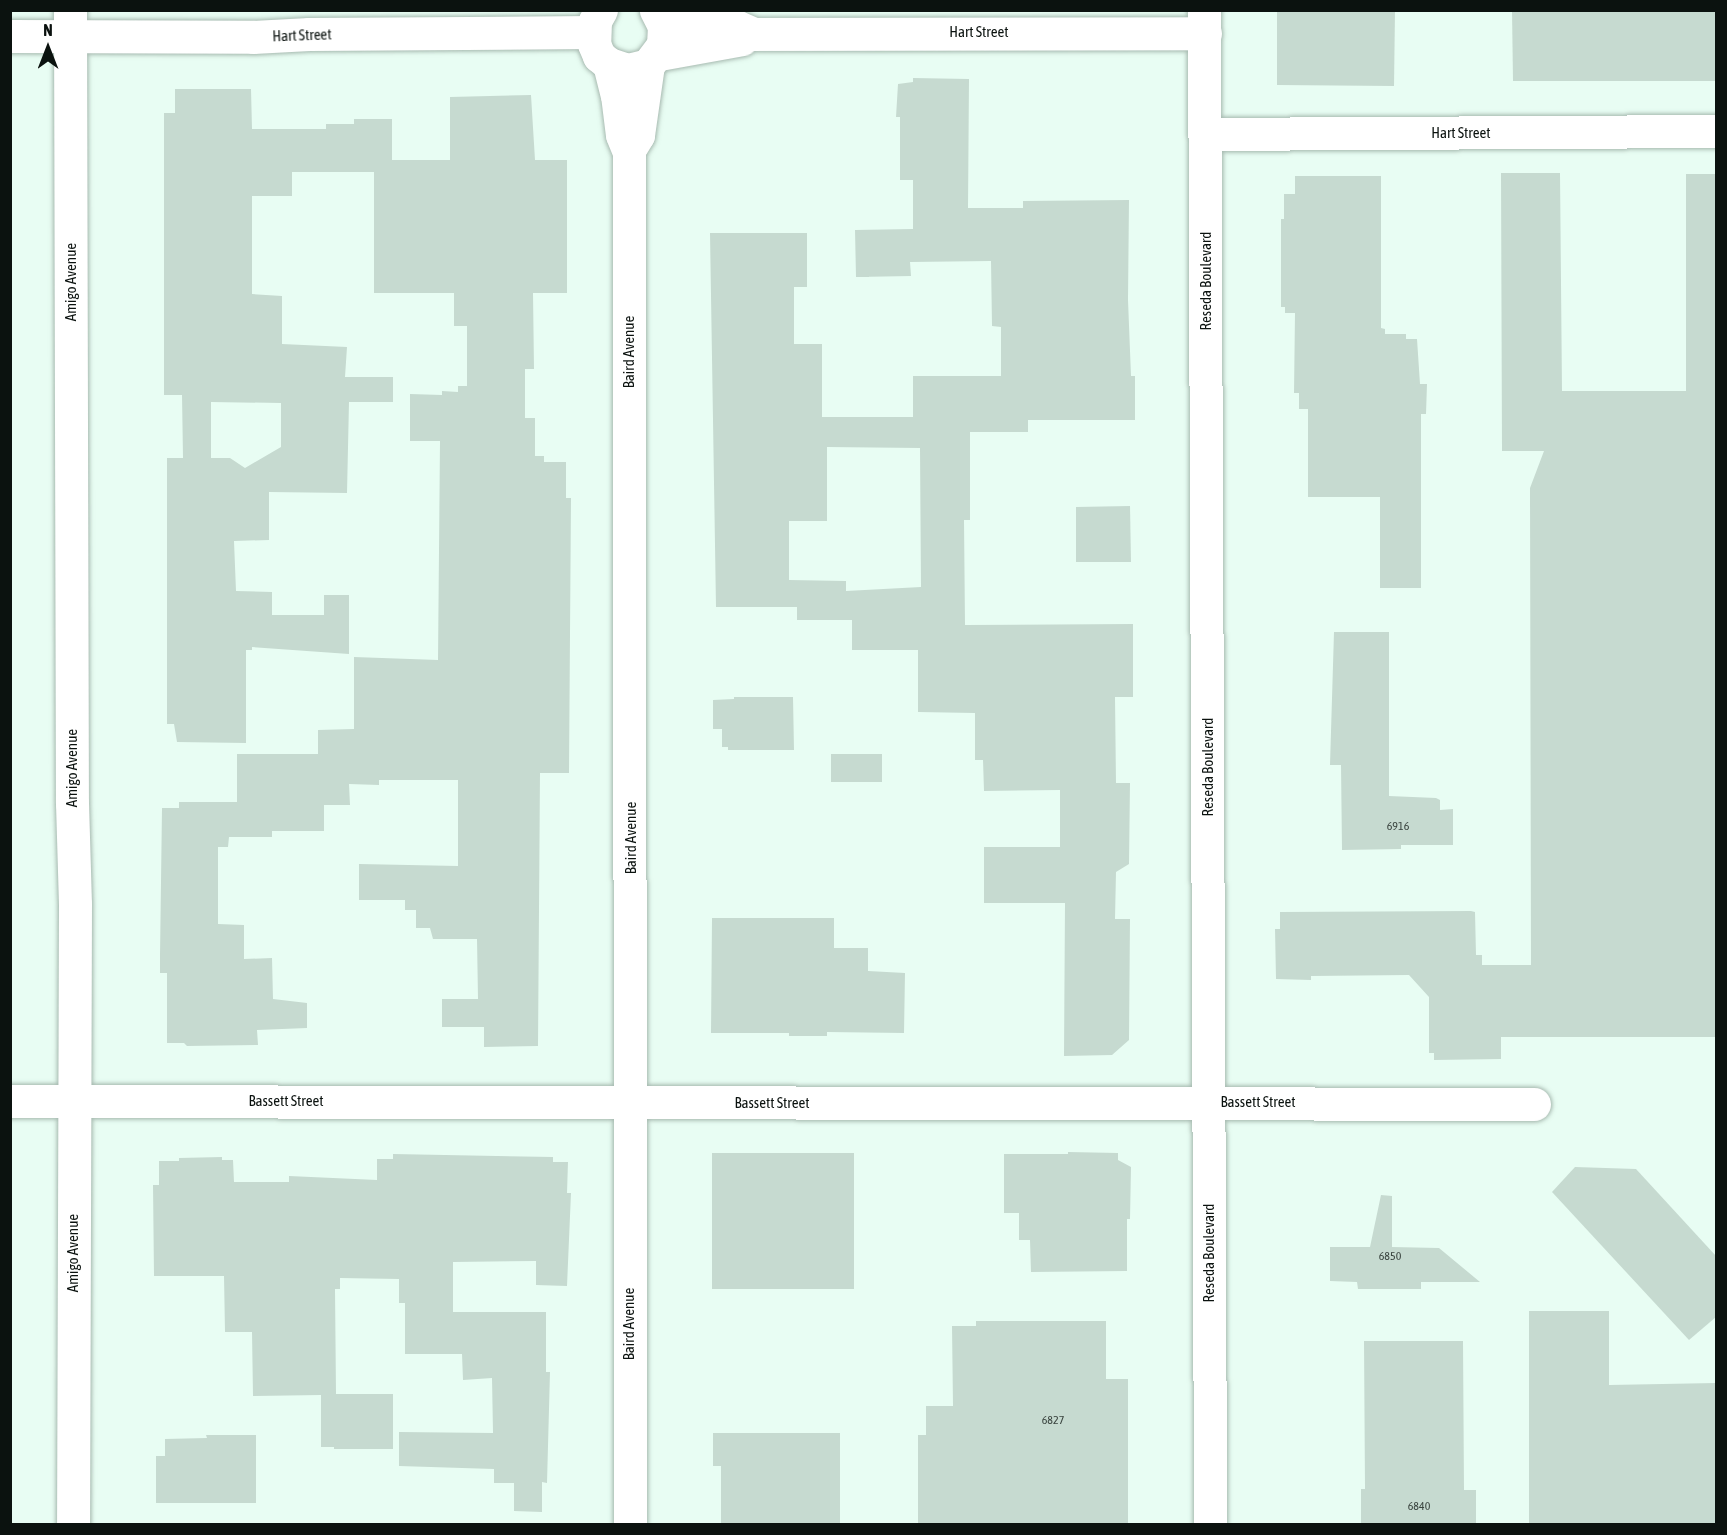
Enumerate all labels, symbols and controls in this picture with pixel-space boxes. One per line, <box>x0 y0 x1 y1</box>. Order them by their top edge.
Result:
north arrow <box>18 18 78 78</box>
text: N <box>43 21 53 39</box>
street label: Hart Street <box>949 23 1009 41</box>
street label: Hart Street <box>272 25 332 45</box>
street label: Hart Street <box>1431 124 1491 142</box>
street label: Reseda Boulevard <box>1197 232 1215 330</box>
street label: Amigo Avenue <box>62 243 80 321</box>
street label: Baird Avenue <box>620 316 638 388</box>
street label: Reseda Boulevard <box>1199 718 1217 816</box>
street label: Amigo Avenue <box>63 729 81 807</box>
street label: Baird Avenue <box>622 802 640 874</box>
house number: 6916 <box>1387 820 1409 834</box>
street label: Bassett Street <box>248 1092 324 1110</box>
street label: Bassett Street <box>1220 1093 1296 1111</box>
street label: Bassett Street <box>734 1094 810 1112</box>
street label: Reseda Boulevard <box>1200 1204 1218 1302</box>
street label: Amigo Avenue <box>64 1214 82 1292</box>
house number: 6850 <box>1379 1250 1401 1264</box>
street label: Baird Avenue <box>620 1288 638 1360</box>
house number: 6827 <box>1042 1414 1064 1428</box>
house number: 6840 <box>1408 1500 1430 1514</box>

